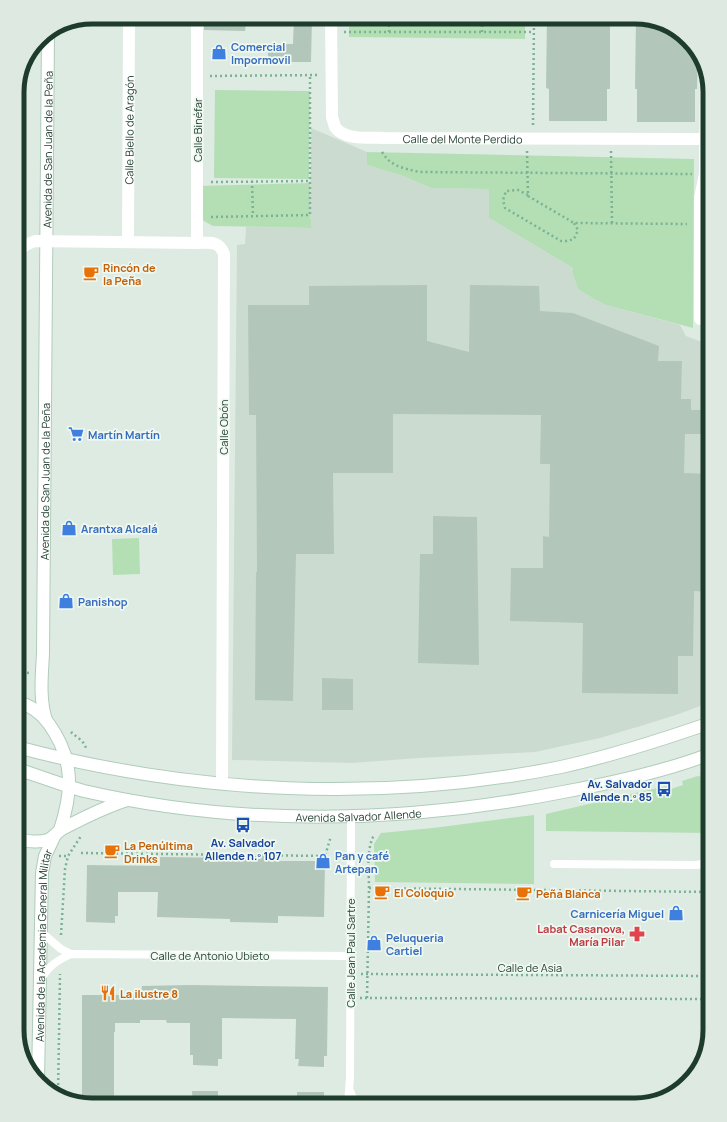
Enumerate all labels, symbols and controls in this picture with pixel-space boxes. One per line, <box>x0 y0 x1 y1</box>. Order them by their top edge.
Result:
place label: Comercial Impormovil <box>231 39 291 67</box>
shop icon: Comercial Impormovil <box>210 43 228 61</box>
street label: Avenida de San Juan de la Peña <box>39 71 55 228</box>
street label: Calle Biello de Aragón <box>121 75 136 185</box>
street label: Calle Binéfar <box>190 98 205 162</box>
street label: Calle del Monte Perdido <box>403 131 523 146</box>
place label: Rincón de la Peña <box>103 260 156 288</box>
cafe icon: Rincón de la Peña <box>82 264 100 282</box>
street label: Calle Obón <box>216 399 231 455</box>
street label: Avenida de San Juan de la Peña <box>36 403 53 560</box>
supermarket icon: Martín Martín <box>67 425 85 443</box>
place label: Martín Martín <box>88 427 160 442</box>
shop icon: Arantxa Alcalá <box>60 519 78 537</box>
place label: Arantxa Alcalá <box>81 521 157 536</box>
shop icon: Panishop <box>57 592 75 610</box>
place label: Panishop <box>78 594 128 609</box>
place label: Av. Salvador Allende n.º 85 <box>580 776 653 804</box>
bus stop icon: Av. Salvador Allende n.º 85 <box>655 780 673 798</box>
street label: Avenida Salvador Allende <box>295 805 423 824</box>
bus stop icon: Av. Salvador Allende n.º 107 <box>234 816 252 834</box>
place label: Av. Salvador Allende n.º 107 <box>205 835 281 863</box>
place label: La Penúltima Drinks <box>124 838 193 866</box>
cafe icon: La Penúltima Drinks <box>103 842 121 860</box>
street label: Avenida de la Academia General Militar <box>31 846 55 1042</box>
place label: Pan y café Artepan <box>335 848 389 876</box>
shop icon: Pan y café Artepan <box>314 852 332 870</box>
cafe icon: El Coloquio <box>373 883 391 901</box>
cafe icon: Peña Blanca <box>515 884 533 902</box>
place label: El Coloquio <box>394 885 454 900</box>
place label: Peña Blanca <box>536 886 601 901</box>
street label: Calle Jean Paul Sartre <box>343 898 358 1008</box>
shop icon: Carnicería Miguel <box>667 904 685 922</box>
place label: Carnicería Miguel <box>571 906 664 921</box>
place label: Labat Casanova, María Pilar <box>537 921 626 949</box>
pharmacy icon: Labat Casanova, María Pilar <box>628 925 646 943</box>
place label: Peluqueria Cartiel <box>386 930 444 958</box>
shop icon: Peluqueria Cartiel <box>365 934 383 952</box>
street label: Calle de Antonio Ubieto <box>151 948 270 963</box>
street label: Calle de Asia <box>498 960 562 975</box>
restaurant icon: La ilustre 8 <box>99 984 117 1002</box>
place label: La ilustre 8 <box>120 986 178 1001</box>

